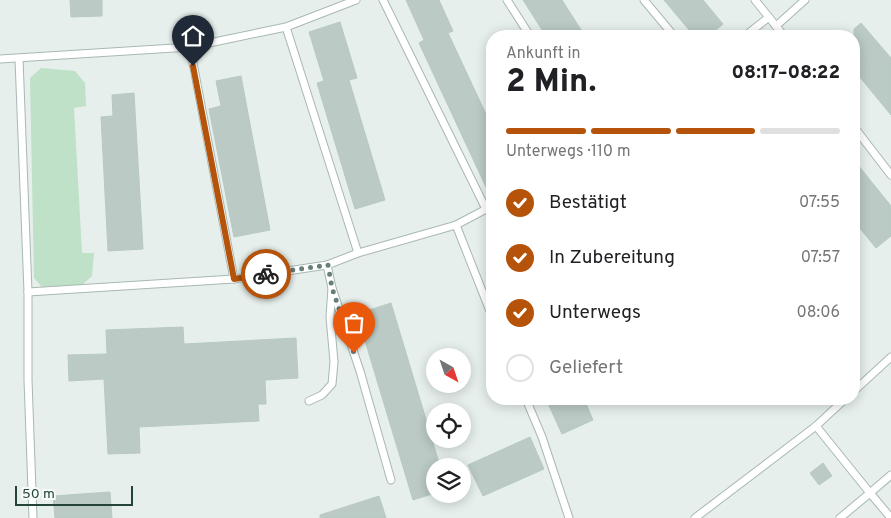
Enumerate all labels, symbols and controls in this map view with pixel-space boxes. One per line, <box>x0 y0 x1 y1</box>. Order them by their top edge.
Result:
pin <box>172 15 214 66</box>
icon: home <box>179 22 207 50</box>
text: Ankunft in <box>506 44 581 64</box>
text: 08:17–08:22 <box>731 61 840 85</box>
text: 2 Min. <box>506 63 597 103</box>
text: Unterwegs · 110 m <box>506 142 630 162</box>
icon: check <box>506 189 534 217</box>
text: Bestätigt <box>549 191 627 215</box>
text: 07:55 <box>799 193 840 213</box>
icon: check <box>506 244 534 272</box>
text: In Zubereitung <box>549 246 675 270</box>
text: 07:57 <box>801 248 840 268</box>
courier <box>241 249 291 299</box>
icon: bike <box>252 260 280 288</box>
icon: check <box>506 299 534 327</box>
text: Unterwegs <box>549 301 641 325</box>
pin <box>333 302 375 353</box>
text: 08:06 <box>797 303 840 323</box>
icon: bag <box>340 309 368 337</box>
north arrow <box>426 348 471 392</box>
map controls <box>426 348 471 503</box>
text: Geliefert <box>549 356 623 380</box>
button: locate <box>426 403 471 448</box>
button: layers <box>426 458 471 503</box>
scale bar <box>15 483 132 506</box>
text: 50 m <box>22 486 55 503</box>

